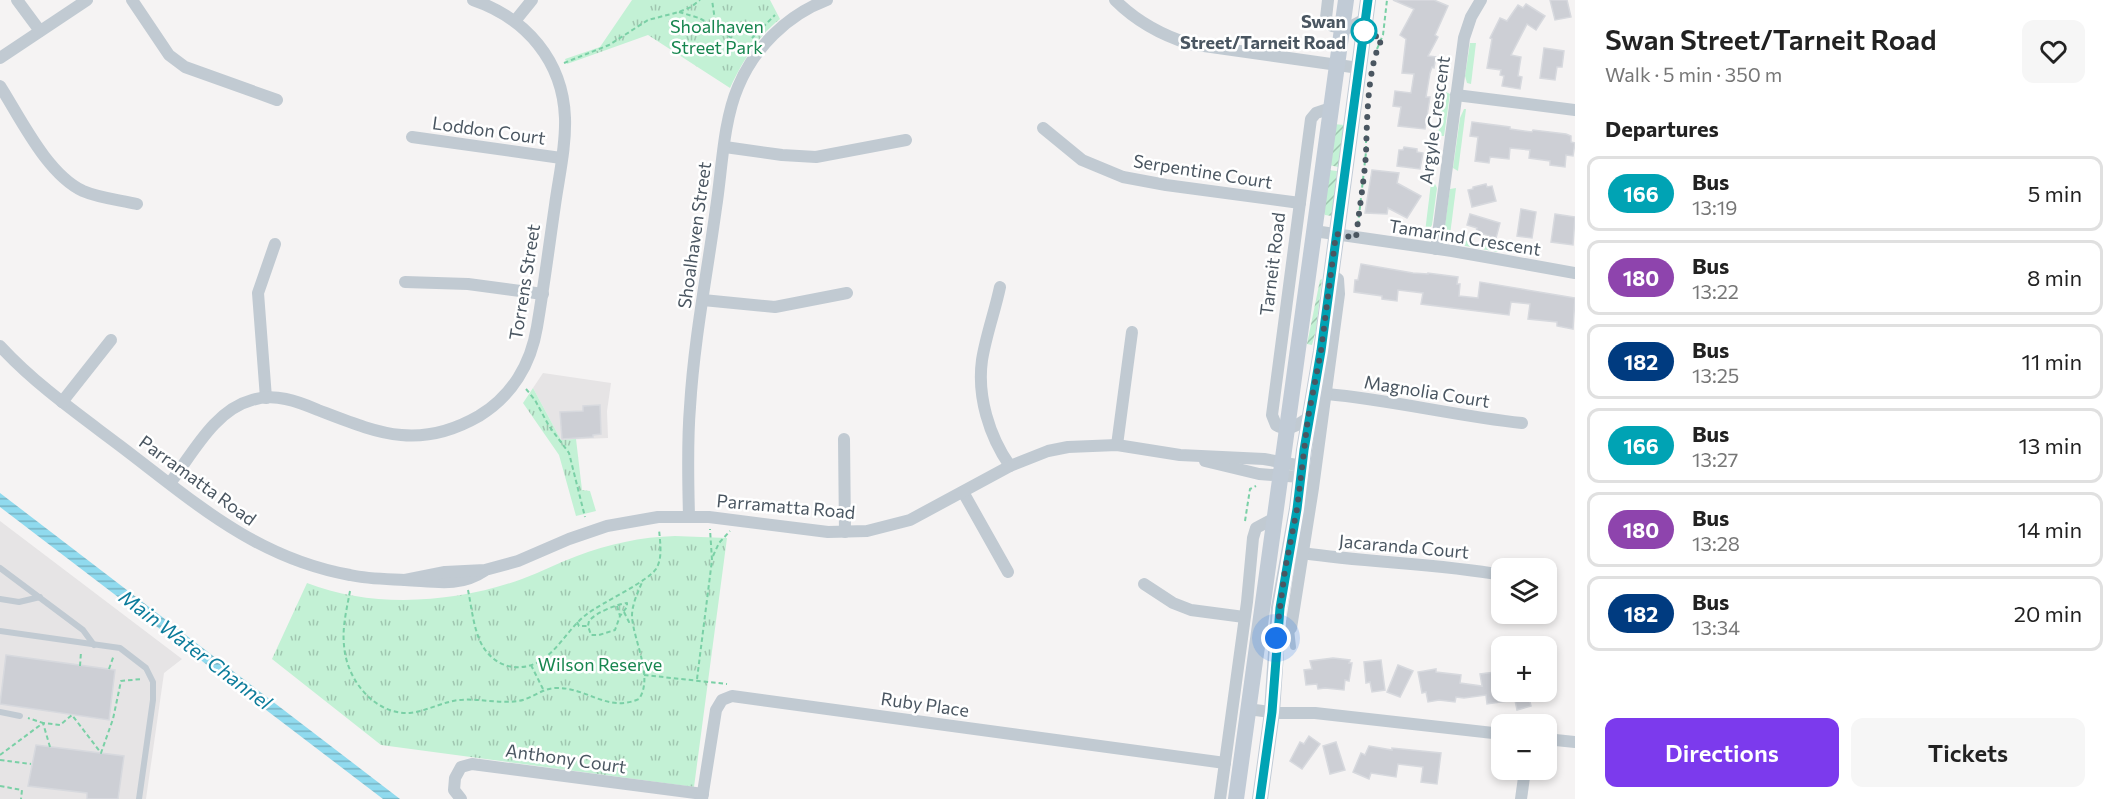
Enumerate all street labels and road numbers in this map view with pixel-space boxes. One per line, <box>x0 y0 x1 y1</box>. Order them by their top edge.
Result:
street label: Argyle Crescent <box>1414 55 1454 185</box>
street label: Loddon Court <box>431 111 547 149</box>
street label: Serpentine Court <box>1132 149 1274 193</box>
street label: Shoalhaven Street <box>673 160 715 310</box>
street label: Tarneit Road <box>1255 211 1289 317</box>
street label: Tamarind Crescent <box>1387 214 1543 260</box>
street label: Torrens Street <box>504 222 544 342</box>
street label: Magnolia Court <box>1363 370 1491 412</box>
street label: Parramatta Road <box>135 430 261 530</box>
street label: Parramatta Road <box>716 489 856 523</box>
street label: Jacaranda Court <box>1338 529 1470 563</box>
street label: Ruby Place <box>879 687 971 721</box>
street label: Anthony Court <box>504 739 628 777</box>

